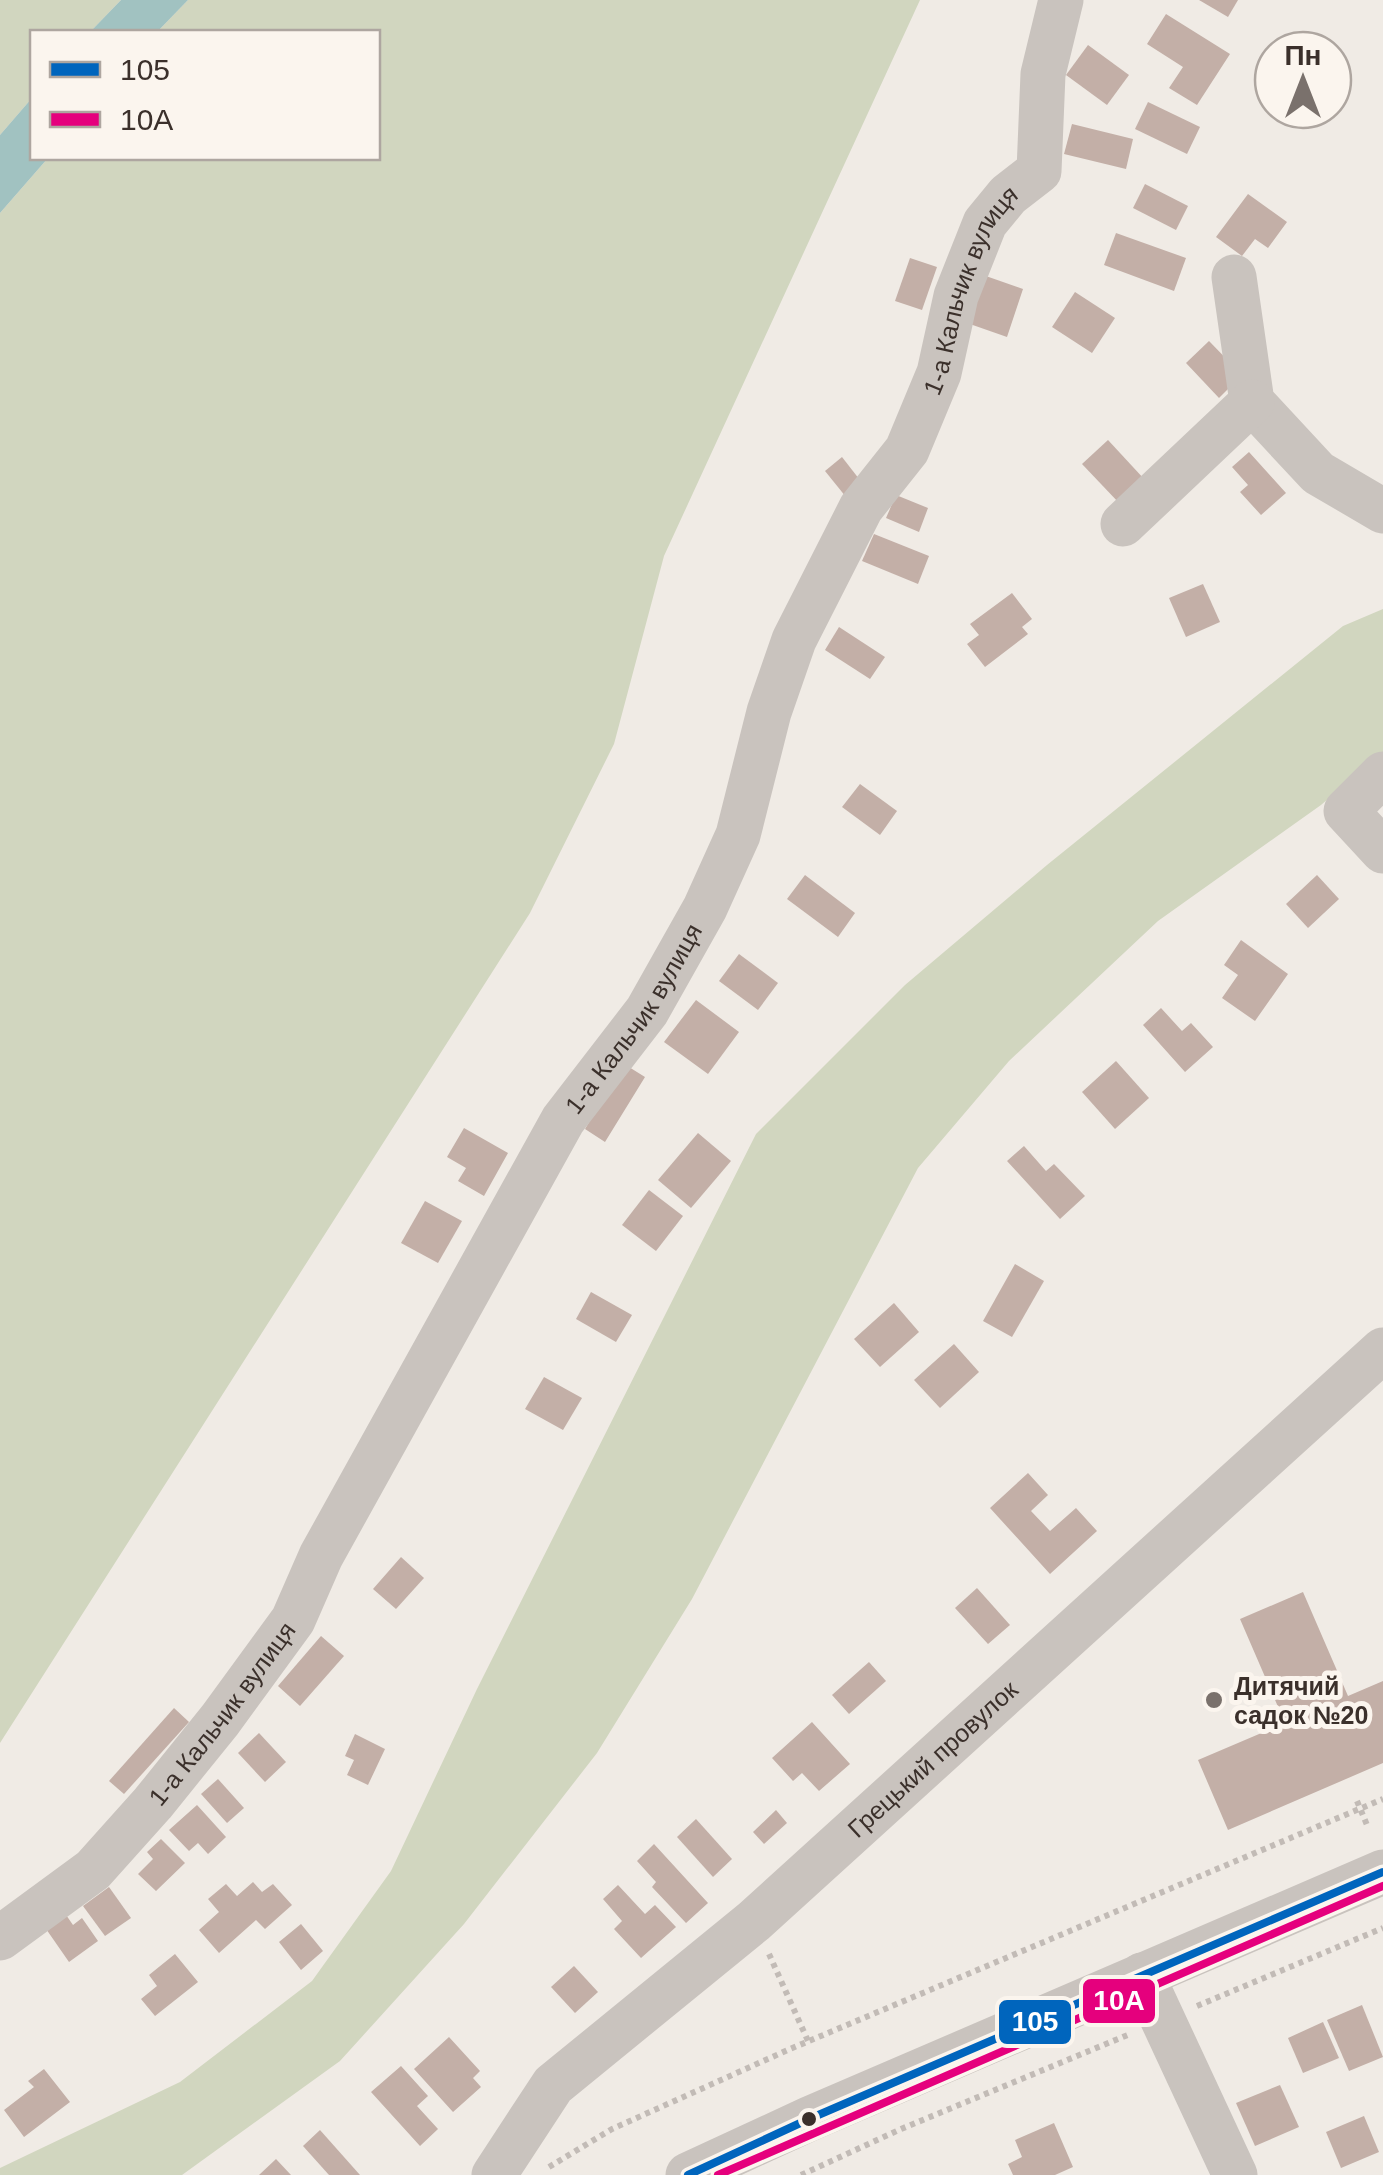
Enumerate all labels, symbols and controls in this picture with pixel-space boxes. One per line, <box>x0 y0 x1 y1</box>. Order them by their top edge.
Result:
legend <box>30 30 380 160</box>
north arrow <box>1253 30 1353 130</box>
text: Пн <box>1284 40 1322 71</box>
text: 105 <box>120 53 170 86</box>
text: 10А <box>120 103 173 136</box>
street label: 1-а Кальчик вулиця <box>917 179 1023 399</box>
street label: 1-а Кальчик вулиця <box>559 919 707 1119</box>
street label: 1-а Кальчик вулиця <box>143 1616 301 1811</box>
place label: Дитячий садок №20 <box>1234 1672 1368 1729</box>
street label: Грецький провулок <box>842 1674 1024 1843</box>
marker: Дитячий садок №20 <box>1203 1689 1225 1711</box>
line badge: 10А <box>1081 1977 1157 2025</box>
text: 10А <box>1093 1985 1145 2016</box>
line badge: 105 <box>997 1998 1073 2046</box>
text: 105 <box>1012 2006 1058 2037</box>
unlabelled marker <box>799 2109 819 2129</box>

